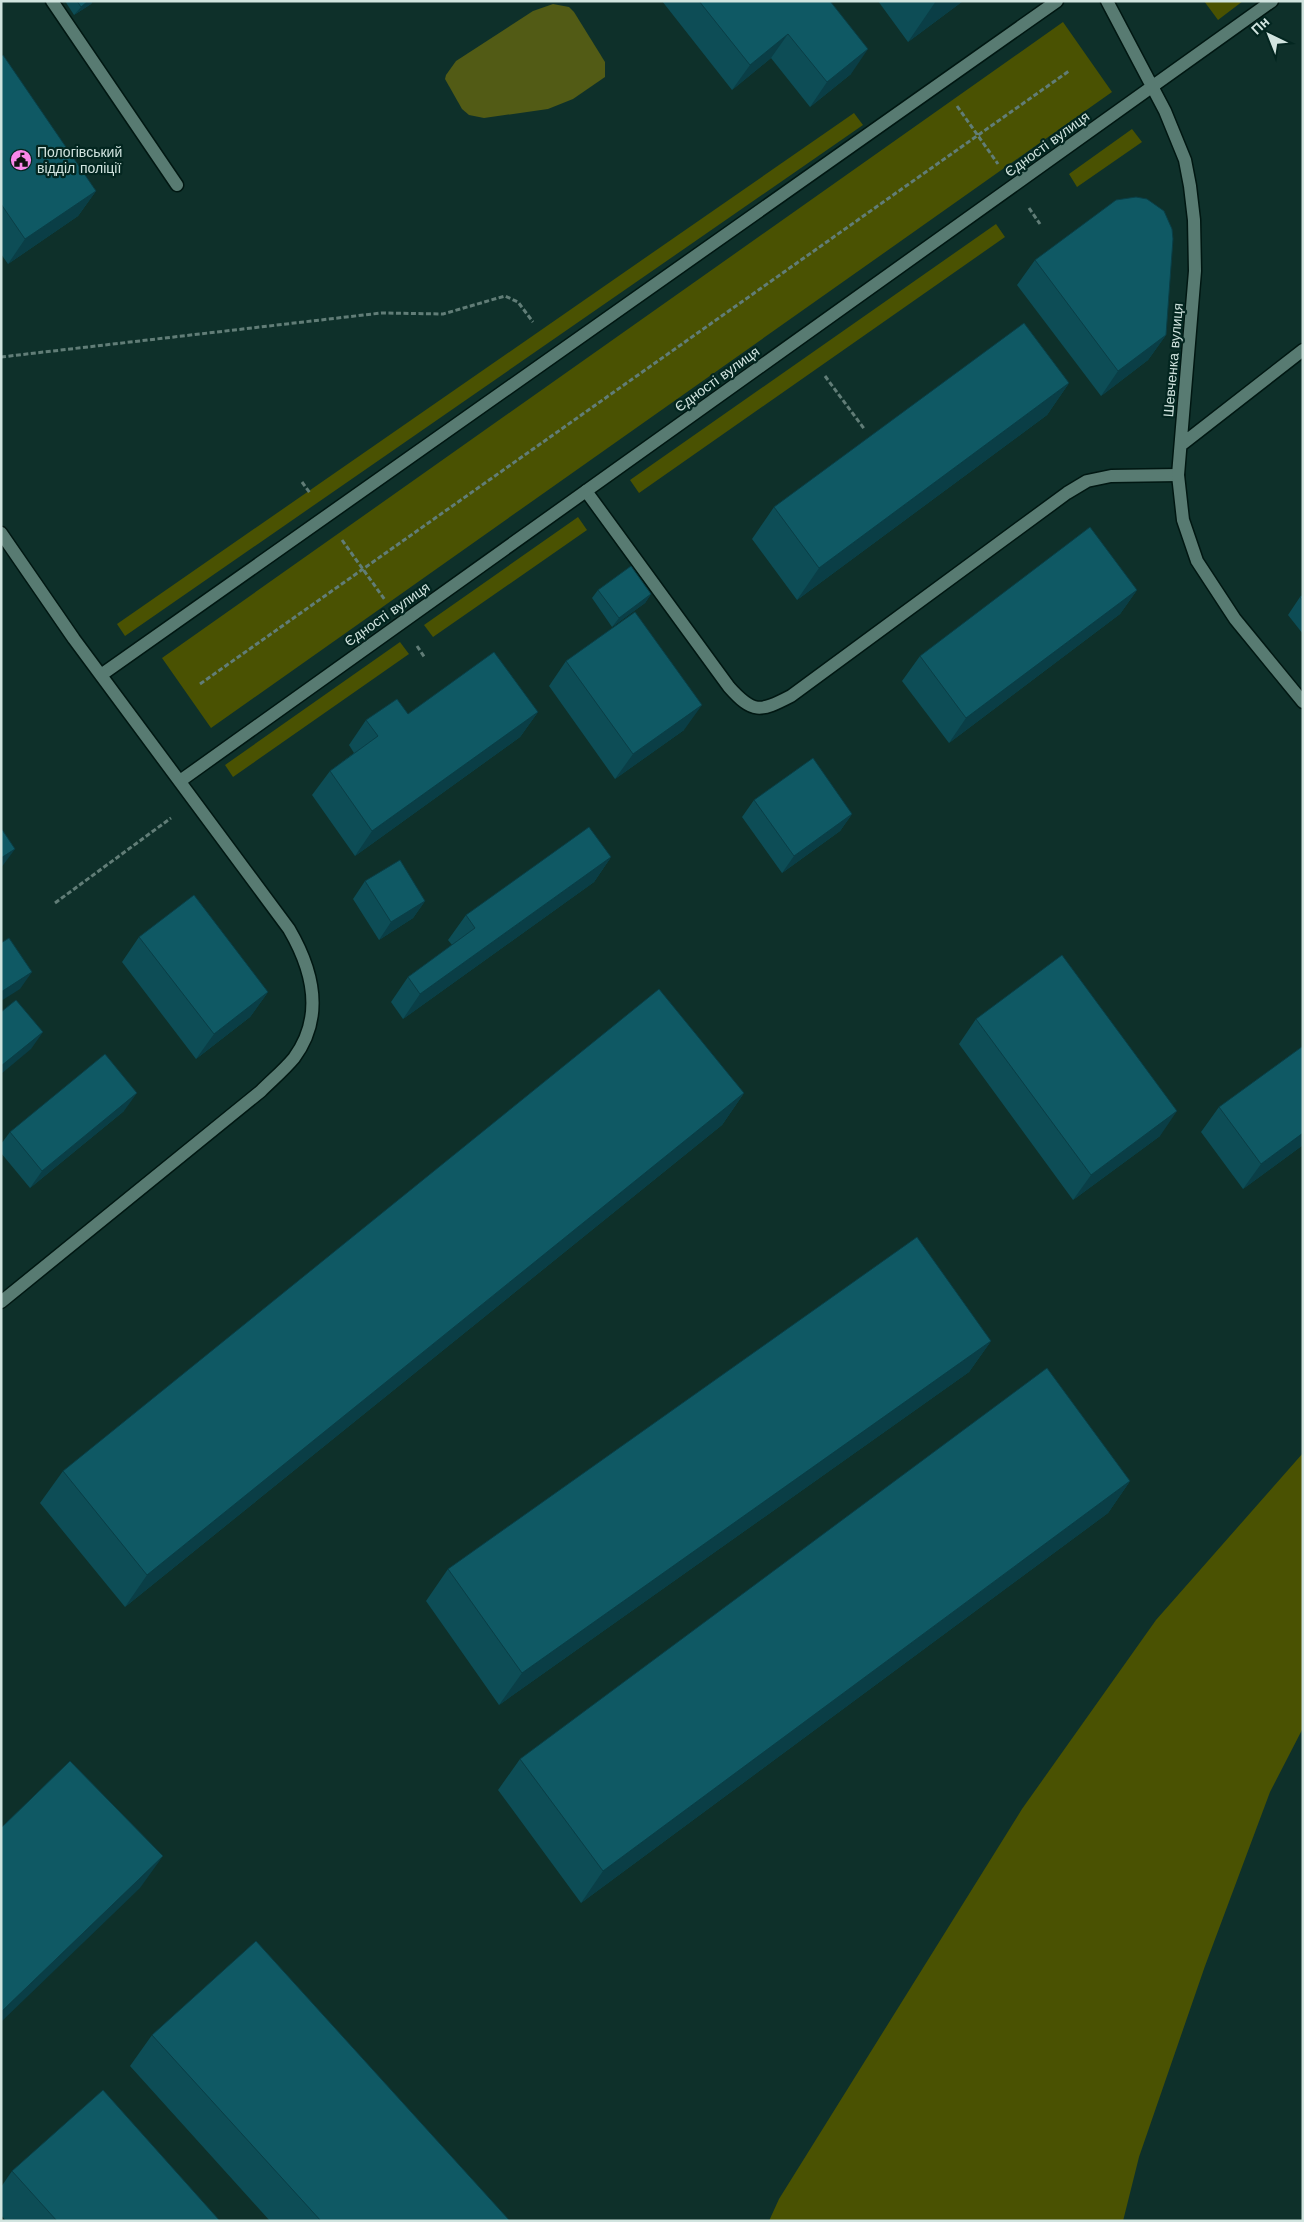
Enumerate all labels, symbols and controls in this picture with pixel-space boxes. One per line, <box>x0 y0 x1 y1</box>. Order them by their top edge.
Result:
north arrow <box>1244 10 1294 60</box>
text: Пн <box>1248 13 1272 38</box>
street label: Єдності вулиця <box>1002 108 1092 180</box>
place label: Пологівський відділ поліції <box>37 144 122 176</box>
public building icon: Пологівський відділ поліції <box>9 148 33 172</box>
street label: Шевченка вулиця <box>1160 302 1186 418</box>
street label: Єдності вулиця <box>672 343 762 415</box>
street label: Єдності вулиця <box>341 579 433 649</box>

